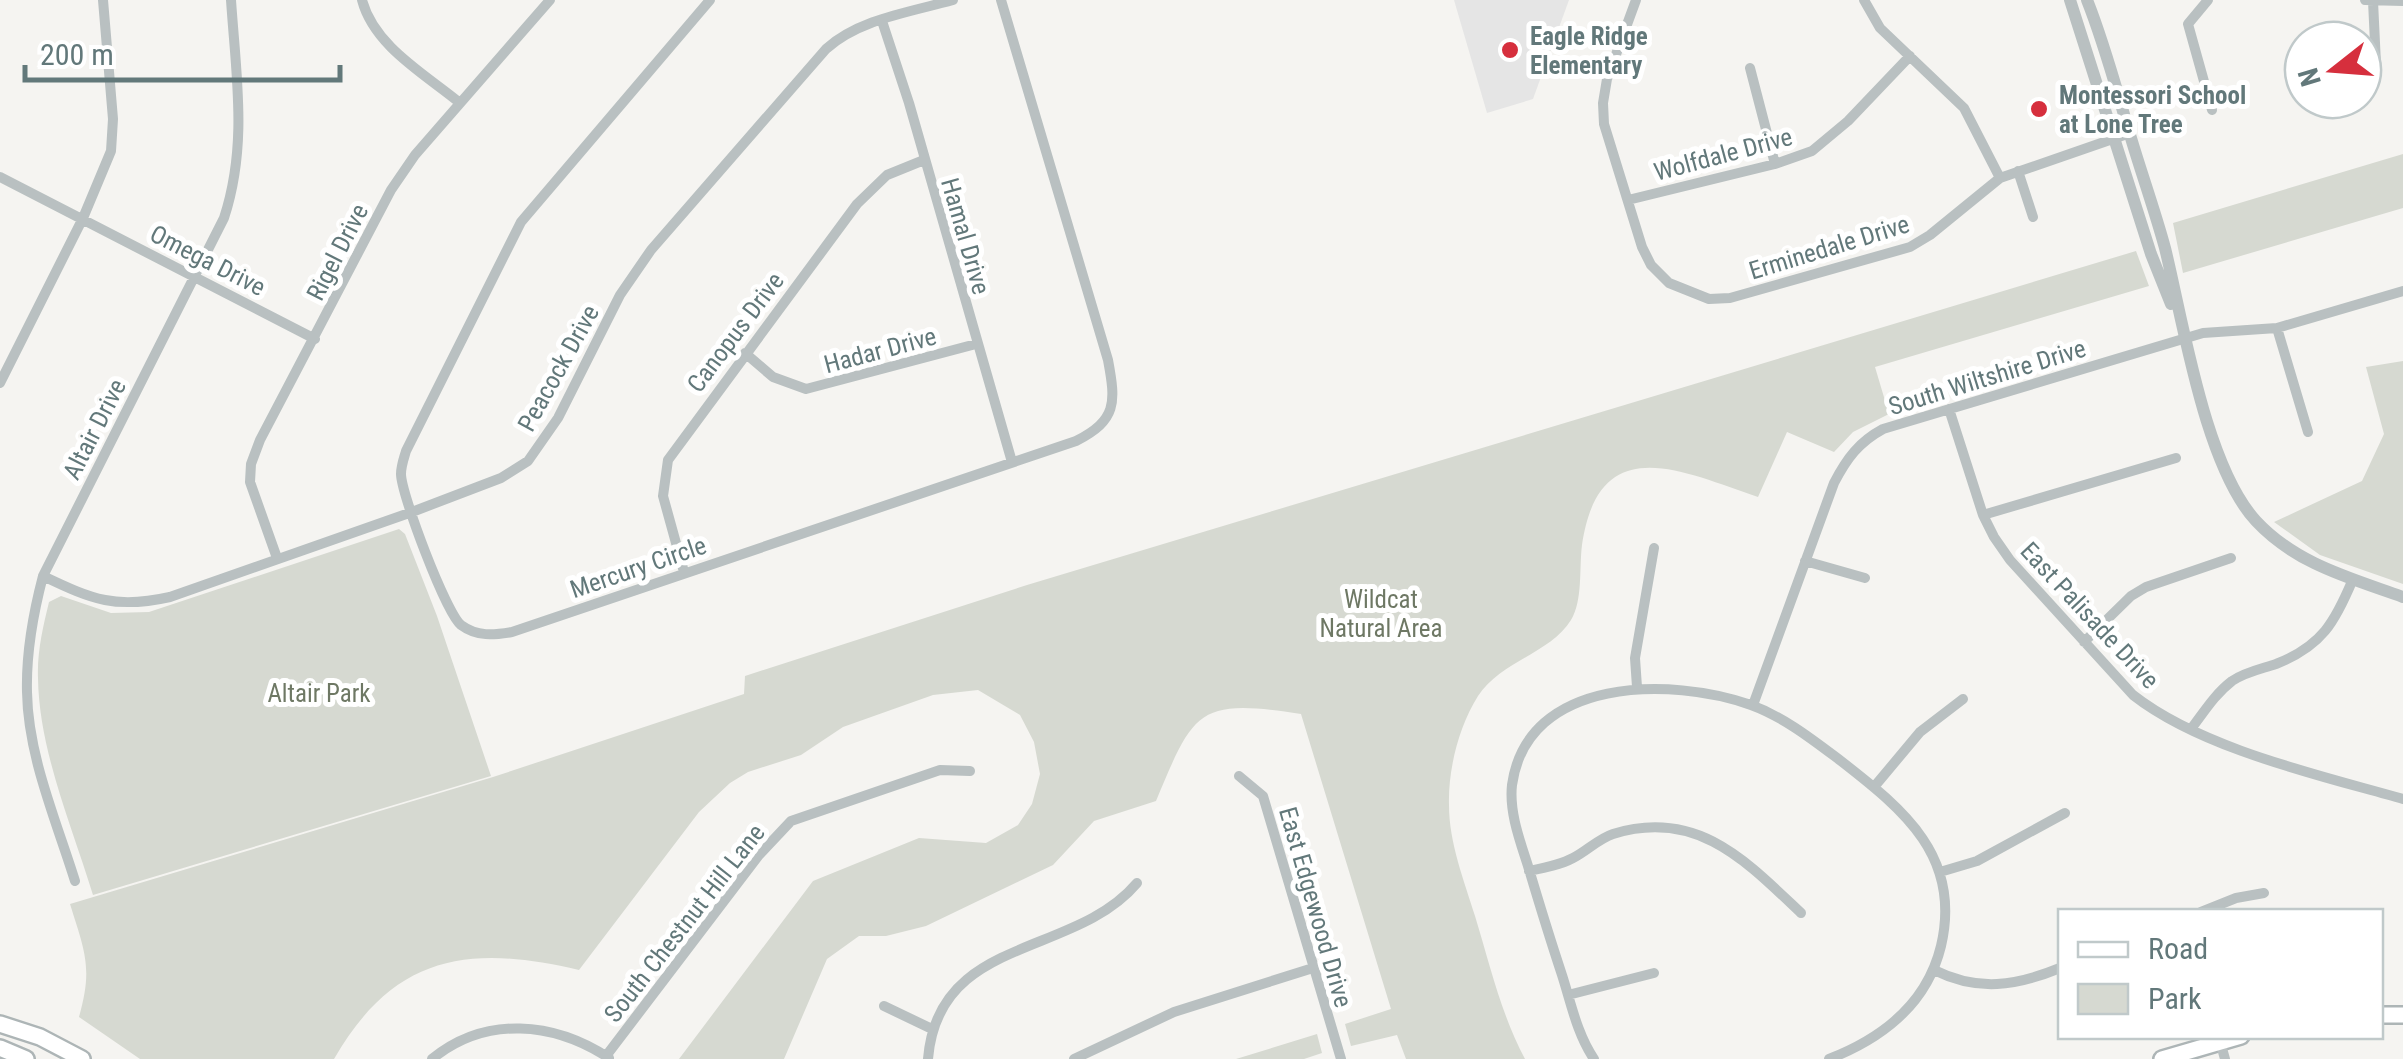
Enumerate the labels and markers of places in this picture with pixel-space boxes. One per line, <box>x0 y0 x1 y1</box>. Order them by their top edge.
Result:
place label: Eagle Ridge Elementary <box>1530 22 1648 80</box>
marker: Eagle Ridge Elementary <box>1499 39 1521 61</box>
place label: Montessori School at Lone Tree <box>2059 81 2246 139</box>
marker: Montessori School at Lone Tree <box>2028 98 2050 120</box>

